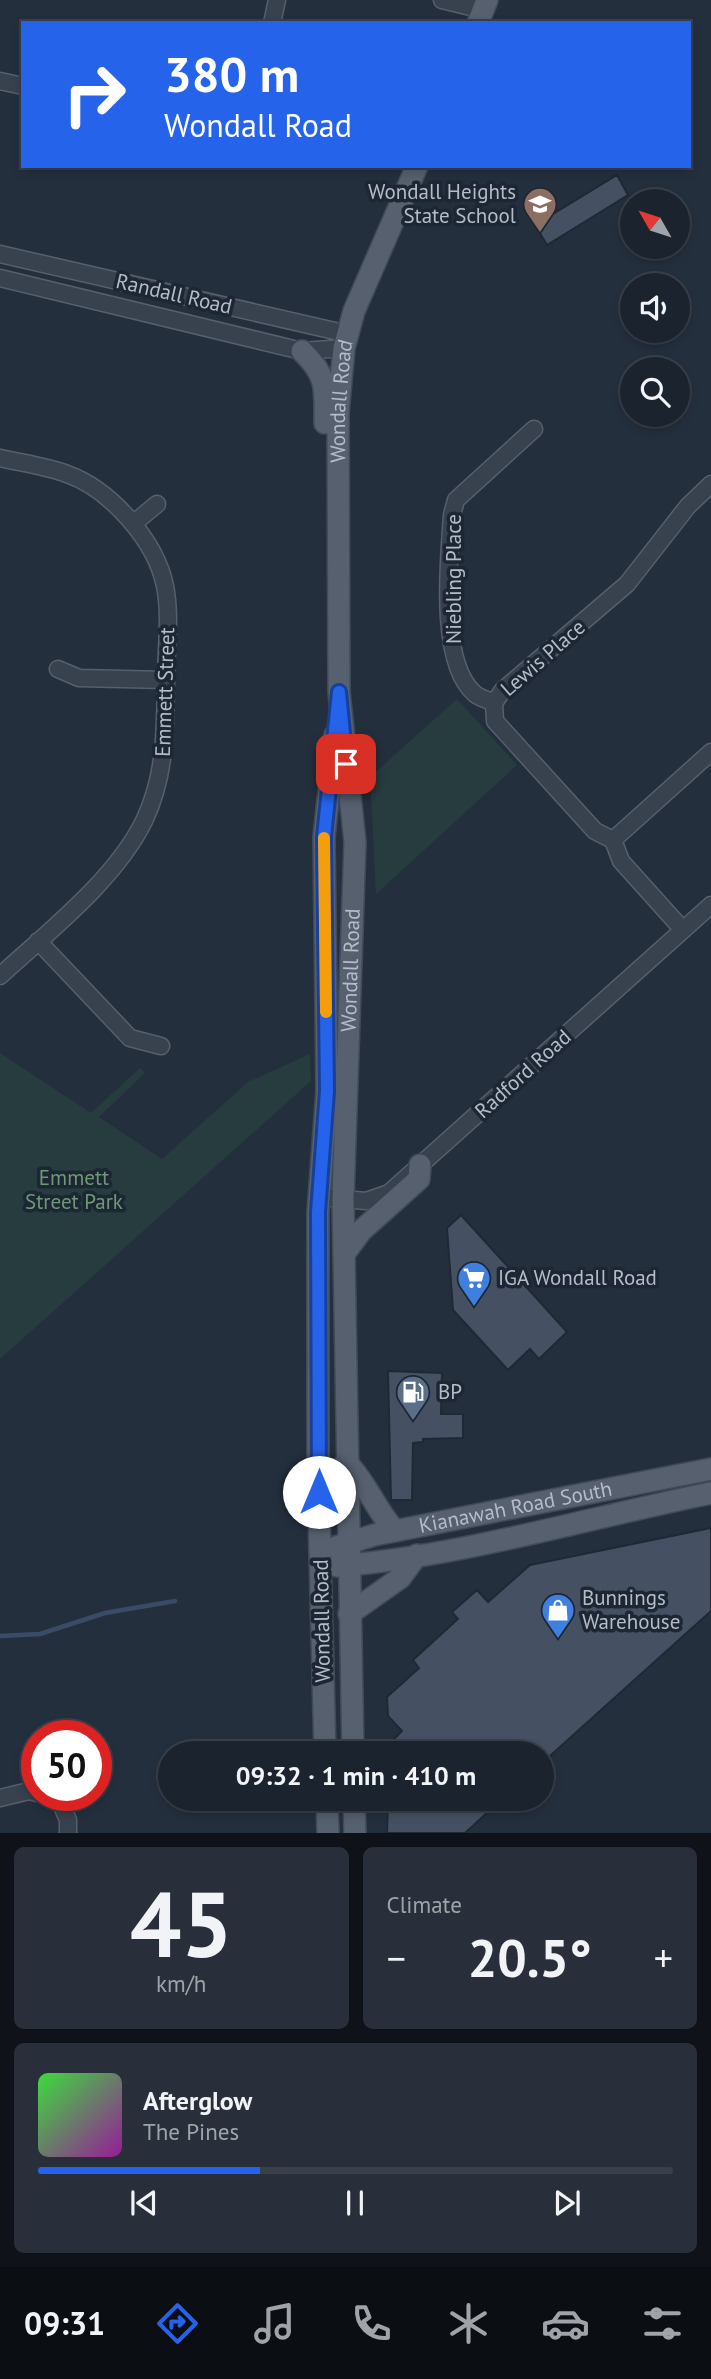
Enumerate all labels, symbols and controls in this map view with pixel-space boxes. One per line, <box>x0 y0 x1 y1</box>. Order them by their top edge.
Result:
text: 380 m <box>164 42 299 106</box>
icon: right <box>49 49 140 140</box>
text: Wondall Road <box>164 104 352 146</box>
place label: Wondall Heights State School <box>368 178 516 229</box>
school or university icon: Wondall Heights State School <box>521 185 559 234</box>
north arrow <box>620 189 690 259</box>
map controls <box>620 189 690 427</box>
street label: Randall Road <box>113 267 235 320</box>
button: sound <box>620 273 690 343</box>
street label: Wondall Road <box>324 336 359 463</box>
button: search <box>620 357 690 427</box>
street label: Niebling Place <box>440 514 467 644</box>
street label: Lewis Place <box>495 613 591 702</box>
street label: Emmett Street <box>149 627 180 757</box>
pin <box>316 734 376 794</box>
icon: arrive <box>327 745 365 783</box>
street label: Wondall Road <box>335 908 366 1032</box>
street label: Radford Road <box>469 1023 576 1124</box>
park label: Emmett Street Park <box>25 1164 123 1215</box>
supermarket icon: IGA Wondall Road <box>455 1259 493 1308</box>
place label: IGA Wondall Road <box>498 1264 657 1291</box>
fuel station icon: BP <box>394 1373 432 1422</box>
place label: BP <box>438 1378 462 1405</box>
position arrow <box>282 1455 356 1529</box>
street label: Kianawah Road South <box>416 1475 614 1539</box>
street label: Wondall Road <box>307 1559 336 1683</box>
place label: Bunnings Warehouse <box>582 1584 680 1635</box>
shop icon: Bunnings Warehouse <box>539 1591 577 1640</box>
speed limit sign: 50 <box>21 1720 112 1811</box>
text: 09:32 · 1 min · 410 m <box>236 1759 476 1792</box>
text: 45 <box>130 1864 233 1982</box>
text: Climate <box>387 1890 462 1919</box>
text: 20.5° <box>468 1924 592 1991</box>
text: − <box>387 1933 406 1982</box>
text: + <box>654 1933 673 1982</box>
text: km/h <box>156 1969 206 1998</box>
text: Afterglow <box>143 2084 252 2117</box>
text: The Pines <box>143 2117 239 2146</box>
icon: previous <box>125 2184 163 2222</box>
icon: pause <box>336 2184 374 2222</box>
icon: next <box>548 2184 586 2222</box>
icon: directions <box>153 2299 202 2348</box>
icon: music <box>250 2299 299 2348</box>
icon: phone <box>347 2299 396 2348</box>
icon: climate <box>444 2299 493 2348</box>
icon: car <box>541 2299 590 2348</box>
icon: filters <box>638 2299 687 2348</box>
text: 09:31 <box>24 2302 105 2344</box>

